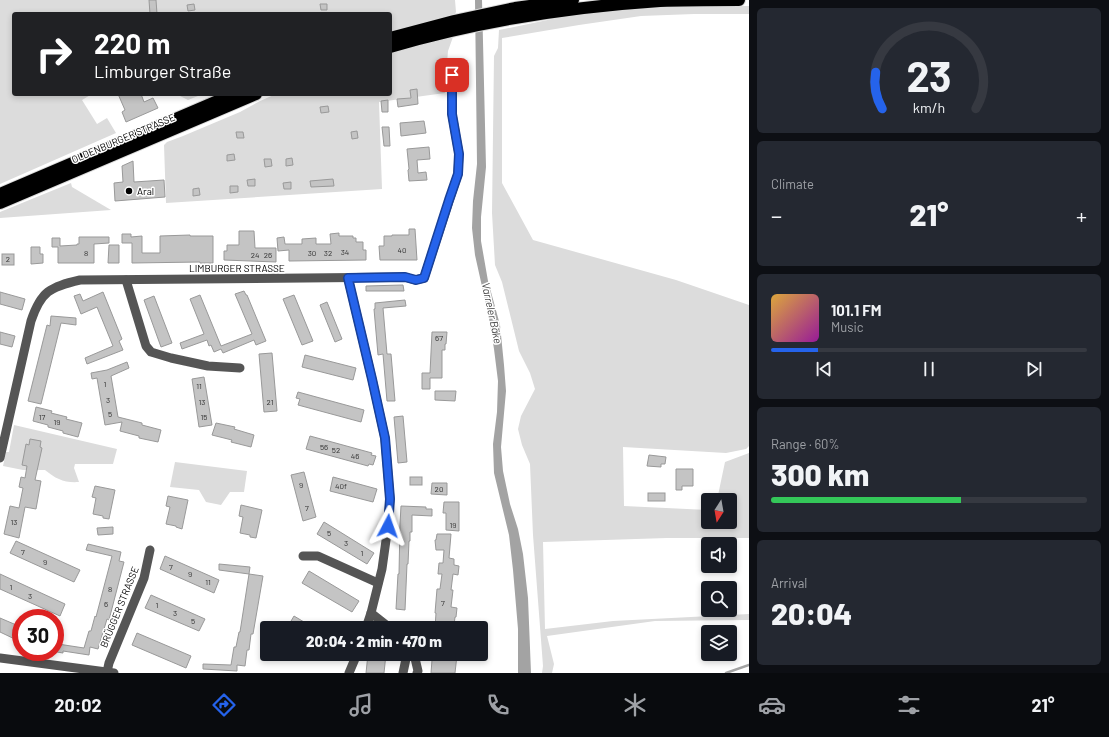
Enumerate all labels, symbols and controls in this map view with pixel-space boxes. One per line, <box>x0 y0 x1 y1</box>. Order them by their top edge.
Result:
text: 220 m <box>94 26 170 60</box>
icon: right <box>28 28 80 80</box>
text: 23 <box>906 49 952 99</box>
pin <box>435 58 469 92</box>
text: Limburger Straße <box>94 60 231 82</box>
icon: arrive <box>441 64 463 86</box>
text: km/h <box>913 98 945 115</box>
street label: OLDENBURGER STRASSE <box>69 111 177 165</box>
text: Climate <box>771 176 814 192</box>
place label: Aral <box>137 185 154 197</box>
marker: Aral <box>124 186 134 196</box>
text: 21° <box>910 196 948 232</box>
text: − <box>771 202 782 228</box>
text: + <box>1076 202 1087 228</box>
house number: 40 <box>398 245 406 255</box>
house number: 34 <box>341 247 349 257</box>
house number: 8 <box>84 248 88 258</box>
house number: 30 <box>308 248 316 258</box>
house number: 32 <box>324 248 332 258</box>
house number: 24 <box>251 250 259 260</box>
house number: 26 <box>264 250 272 260</box>
house number: 2 <box>6 254 10 264</box>
street label: LIMBURGER STRASSE <box>189 262 285 274</box>
water label: Varreler Bäke <box>480 281 505 345</box>
text: 101.1 FM <box>831 301 882 319</box>
text: Music <box>831 319 864 335</box>
house number: 67 <box>435 333 443 343</box>
icon: previous <box>813 358 835 380</box>
icon: pause <box>918 358 940 380</box>
icon: next <box>1023 358 1045 380</box>
house number: 1 <box>104 379 107 389</box>
house number: 11 <box>196 381 202 391</box>
house number: 3 <box>106 395 110 405</box>
house number: 13 <box>199 397 205 407</box>
house number: 21 <box>267 397 274 407</box>
house number: 5 <box>108 409 112 419</box>
house number: 17 <box>39 412 46 422</box>
house number: 15 <box>201 412 207 422</box>
house number: 19 <box>54 417 60 427</box>
text: Range · 60% <box>771 436 839 452</box>
house number: 56 <box>320 442 328 452</box>
house number: 52 <box>332 445 340 455</box>
house number: 46 <box>351 451 359 461</box>
text: 300 km <box>771 456 869 492</box>
house number: 9 <box>299 480 303 490</box>
house number: 40f <box>335 481 347 491</box>
house number: 20 <box>435 484 443 494</box>
north arrow <box>701 493 737 529</box>
map controls <box>701 493 737 661</box>
house number: 7 <box>305 503 309 513</box>
position arrow <box>367 505 409 547</box>
house number: 13 <box>11 517 17 527</box>
house number: 19 <box>450 520 456 530</box>
house number: 5 <box>327 528 331 538</box>
button: sound <box>701 537 737 573</box>
house number: 3 <box>344 538 348 548</box>
house number: 7 <box>21 547 25 557</box>
house number: 1 <box>361 548 364 558</box>
house number: 9 <box>43 557 47 567</box>
house number: 7 <box>169 562 173 572</box>
street label: BRÜGGER STRASSE <box>97 565 141 649</box>
house number: 9 <box>188 569 192 579</box>
text: Arrival <box>771 575 807 591</box>
house number: 11 <box>205 577 211 587</box>
button: search <box>701 581 737 617</box>
house number: 1 <box>10 582 13 592</box>
house number: 8 <box>108 584 112 594</box>
house number: 3 <box>28 591 32 601</box>
text: 20:04 <box>771 595 852 631</box>
house number: 7 <box>441 598 445 608</box>
house number: 6 <box>104 599 108 609</box>
house number: 1 <box>156 600 159 610</box>
house number: 3 <box>173 608 177 618</box>
speed limit sign: 30 <box>12 609 64 661</box>
house number: 5 <box>191 616 195 626</box>
button: layers <box>701 625 737 661</box>
text: 20:04 · 2 min · 470 m <box>306 632 442 650</box>
icon: directions <box>210 691 238 719</box>
icon: music <box>347 691 375 719</box>
icon: phone <box>484 691 512 719</box>
icon: climate <box>621 691 649 719</box>
icon: car <box>758 691 786 719</box>
icon: filters <box>895 691 923 719</box>
text: 20:02 <box>54 694 102 716</box>
text: 21° <box>1031 694 1055 716</box>

